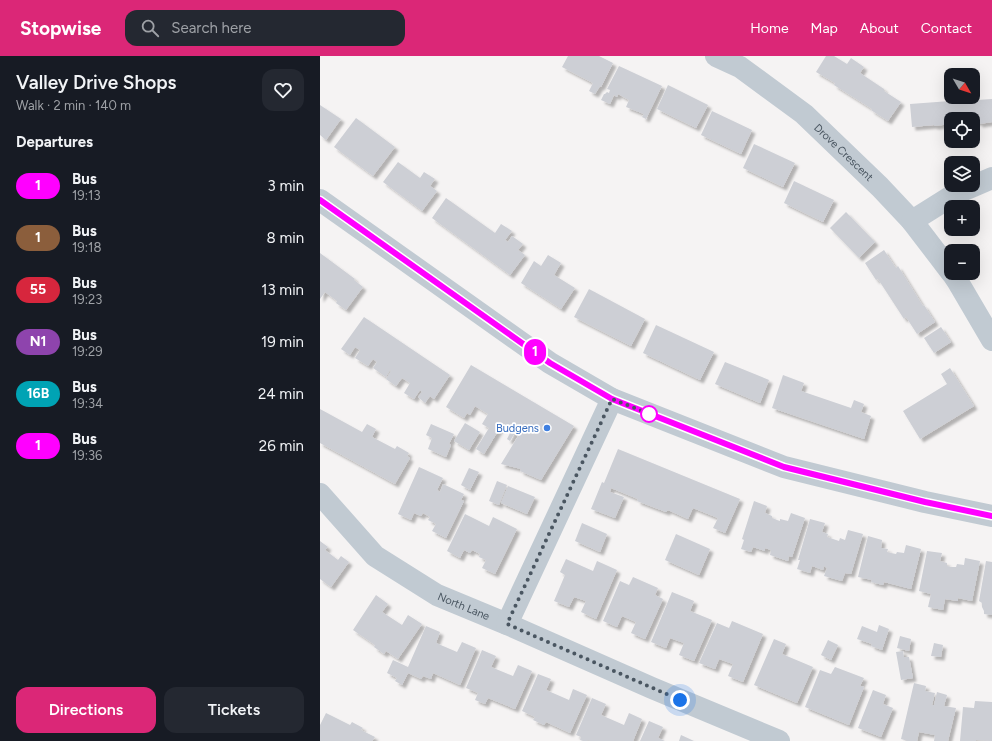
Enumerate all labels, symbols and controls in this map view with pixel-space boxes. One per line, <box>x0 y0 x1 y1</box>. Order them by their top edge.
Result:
search box <box>125 10 405 46</box>
text: Stopwise <box>20 17 101 40</box>
icon: search <box>139 17 161 39</box>
text: Search here <box>171 19 251 37</box>
text: Home <box>750 20 789 37</box>
text: Map <box>811 20 838 37</box>
text: About <box>860 20 899 37</box>
text: Contact <box>921 20 972 37</box>
north arrow <box>944 68 980 104</box>
map controls <box>944 68 980 280</box>
button: heart <box>262 69 304 111</box>
text: Valley Drive Shops <box>16 71 176 94</box>
text: Walk · 2 min · 140 m <box>16 98 131 113</box>
button: locate <box>944 112 980 148</box>
street label: Drove Crescent <box>811 121 876 184</box>
text: Departures <box>16 133 93 151</box>
button: layers <box>944 156 980 192</box>
text: Bus <box>72 170 97 188</box>
text: 1 <box>35 177 41 194</box>
text: 3 min <box>268 177 304 195</box>
text: 19:13 <box>72 188 100 203</box>
button: + <box>944 200 980 236</box>
text: Bus <box>72 222 97 240</box>
text: 1 <box>35 229 41 246</box>
text: 8 min <box>266 229 304 247</box>
text: 19:18 <box>72 240 101 255</box>
button: − <box>944 244 980 280</box>
text: Bus <box>72 274 97 292</box>
text: 55 <box>30 281 46 298</box>
text: 13 min <box>261 281 304 299</box>
text: 19:23 <box>72 292 102 307</box>
text: Bus <box>72 326 97 344</box>
text: N1 <box>30 333 46 350</box>
text: 19 min <box>261 333 304 351</box>
line badge: 1 <box>522 339 548 365</box>
text: 1 <box>532 343 538 360</box>
text: 19:29 <box>72 344 103 359</box>
text: Bus <box>72 378 97 396</box>
text: 16B <box>27 385 49 402</box>
text: 24 min <box>258 385 304 403</box>
text: 19:34 <box>72 396 103 411</box>
unlabelled marker <box>640 405 658 423</box>
place label: Budgens <box>496 422 539 435</box>
marker: Budgens <box>542 423 552 433</box>
text: Bus <box>72 430 97 448</box>
text: 1 <box>35 437 41 454</box>
text: 26 min <box>259 437 304 455</box>
text: 19:36 <box>72 448 102 463</box>
street label: North Lane <box>436 590 491 623</box>
button: Directions <box>16 687 156 733</box>
button: Tickets <box>164 687 304 733</box>
your location <box>670 690 690 710</box>

